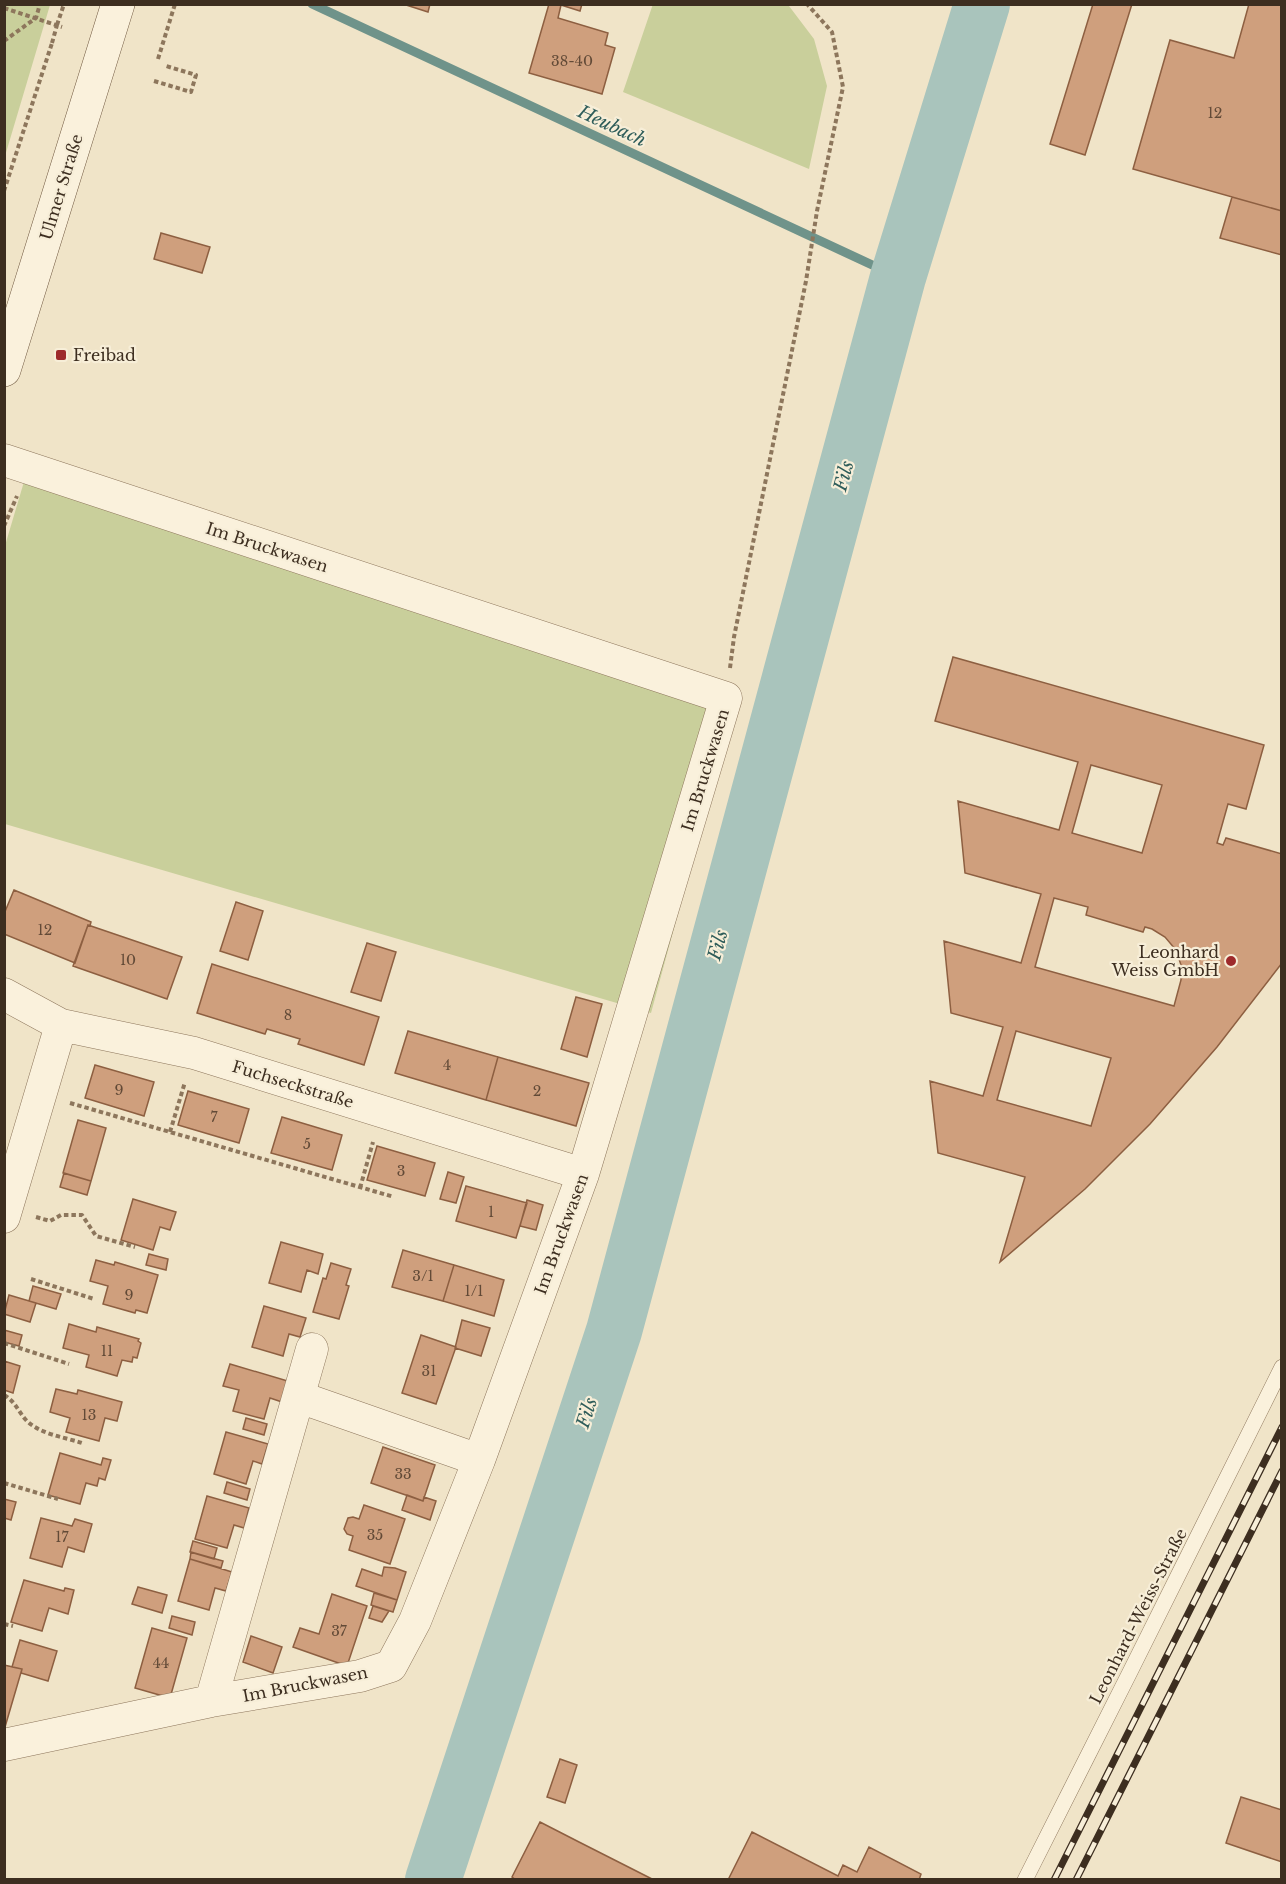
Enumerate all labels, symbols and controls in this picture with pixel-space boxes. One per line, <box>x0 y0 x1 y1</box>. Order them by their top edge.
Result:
house number: 38-40 <box>551 52 593 70</box>
water label: Heubach <box>574 100 650 151</box>
house number: 12 <box>1208 104 1222 122</box>
street label: Ulmer Straße <box>35 131 87 243</box>
place label: Freibad <box>73 345 136 365</box>
marker: Freibad <box>54 348 68 362</box>
water label: Fils <box>829 458 859 495</box>
street label: Im Bruckwasen <box>203 518 331 576</box>
street label: Im Bruckwasen <box>677 706 733 834</box>
house number: 12 <box>38 921 52 939</box>
water label: Fils <box>703 927 733 964</box>
place label: Leonhard Weiss GmbH <box>1111 942 1219 980</box>
house number: 10 <box>120 951 136 969</box>
marker: Leonhard Weiss GmbH <box>1224 954 1238 968</box>
house number: 8 <box>284 1006 292 1024</box>
street label: Fuchseckstraße <box>230 1056 356 1112</box>
house number: 4 <box>443 1056 451 1074</box>
house number: 9 <box>114 1081 124 1099</box>
house number: 2 <box>533 1082 541 1100</box>
house number: 7 <box>210 1108 218 1126</box>
house number: 5 <box>303 1135 311 1153</box>
house number: 3 <box>397 1162 405 1180</box>
street label: Im Bruckwasen <box>530 1171 592 1297</box>
house number: 1 <box>488 1203 494 1221</box>
house number: 3/1 <box>412 1267 434 1285</box>
house number: 1/1 <box>465 1282 483 1300</box>
house number: 9 <box>124 1286 134 1304</box>
house number: 11 <box>101 1342 113 1360</box>
house number: 31 <box>422 1362 436 1380</box>
water label: Fils <box>572 1395 602 1432</box>
house number: 13 <box>82 1406 96 1424</box>
house number: 33 <box>394 1465 412 1483</box>
street label: Leonhard-Weiss-Straße <box>1085 1525 1191 1707</box>
house number: 35 <box>367 1526 383 1544</box>
house number: 17 <box>55 1528 70 1546</box>
house number: 37 <box>331 1622 348 1640</box>
house number: 44 <box>153 1654 169 1672</box>
street label: Im Bruckwasen <box>241 1662 369 1706</box>

